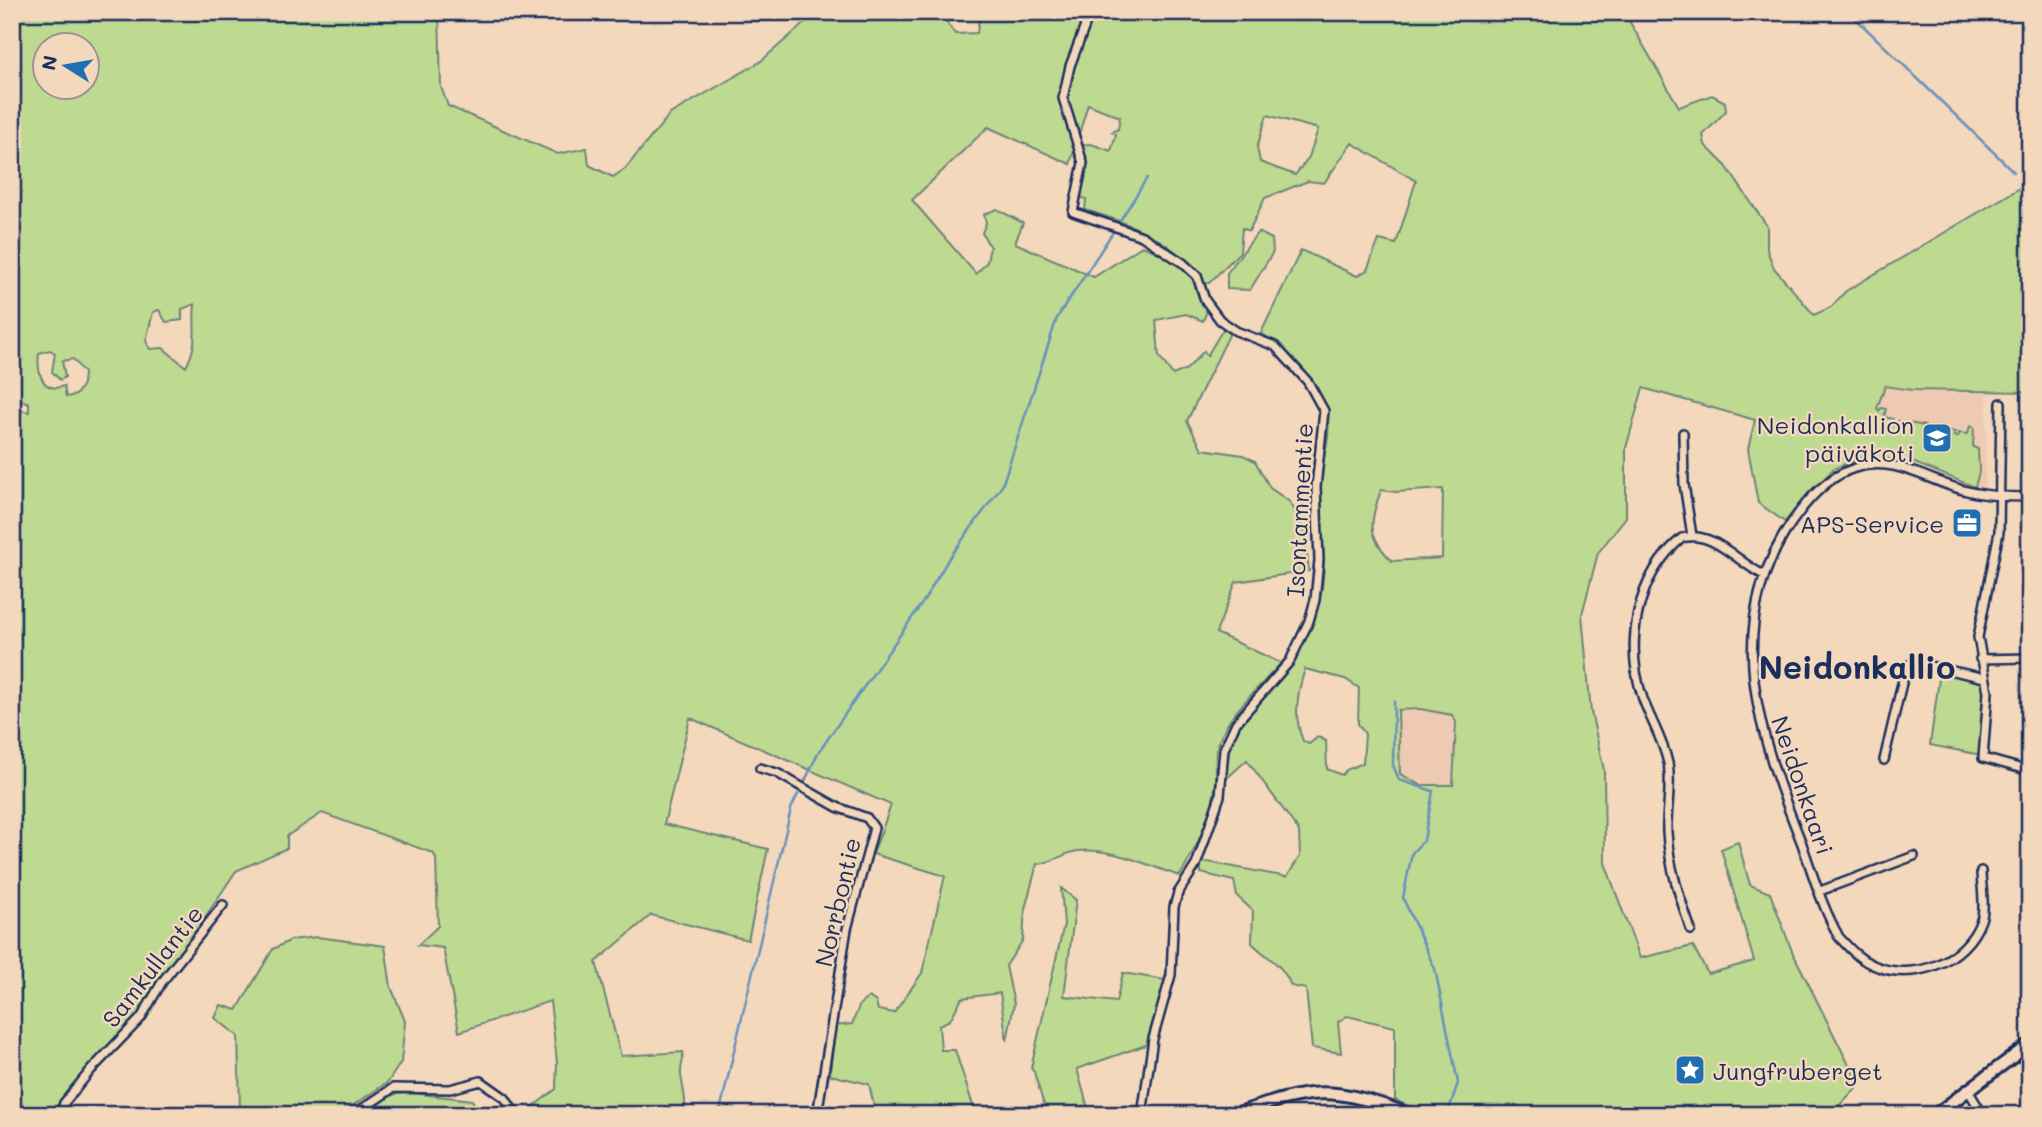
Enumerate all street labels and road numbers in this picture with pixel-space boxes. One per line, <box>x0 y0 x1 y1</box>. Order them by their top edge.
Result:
street label: Isontammentie <box>1279 422 1319 598</box>
street label: Neidonkaari <box>1765 712 1841 858</box>
street label: Norrbontie <box>807 834 867 970</box>
street label: Samkullantie <box>95 899 209 1033</box>

